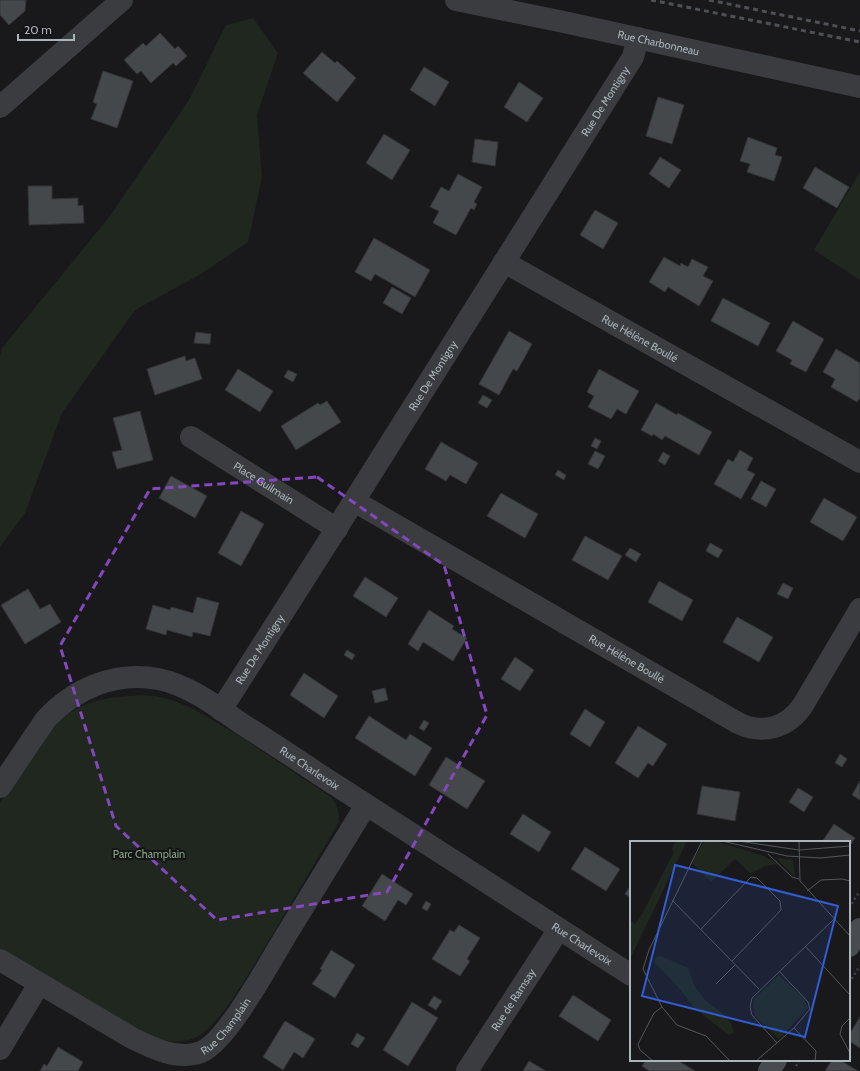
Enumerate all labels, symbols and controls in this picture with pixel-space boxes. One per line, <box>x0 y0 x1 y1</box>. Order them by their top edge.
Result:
scale bar <box>18 16 74 42</box>
text: 20 m <box>24 22 52 37</box>
street label: Rue Charbonneau <box>616 27 701 59</box>
street label: Rue De Montigny <box>578 63 633 139</box>
street label: Rue Hélène Boullé <box>599 311 681 366</box>
street label: Rue De Montigny <box>406 337 460 413</box>
street label: Place Guilmain <box>231 459 297 507</box>
street label: Rue De Montigny <box>232 611 287 687</box>
street label: Rue Hélène Boullé <box>586 631 667 686</box>
street label: Rue Charlevoix <box>277 743 343 793</box>
inset map <box>630 841 850 1061</box>
park label: Parc Champlain <box>113 847 185 861</box>
street label: Rue Charlevoix <box>549 919 615 969</box>
street label: Rue de Ramsay <box>488 966 539 1033</box>
street label: Rue Champlain <box>198 995 254 1058</box>

